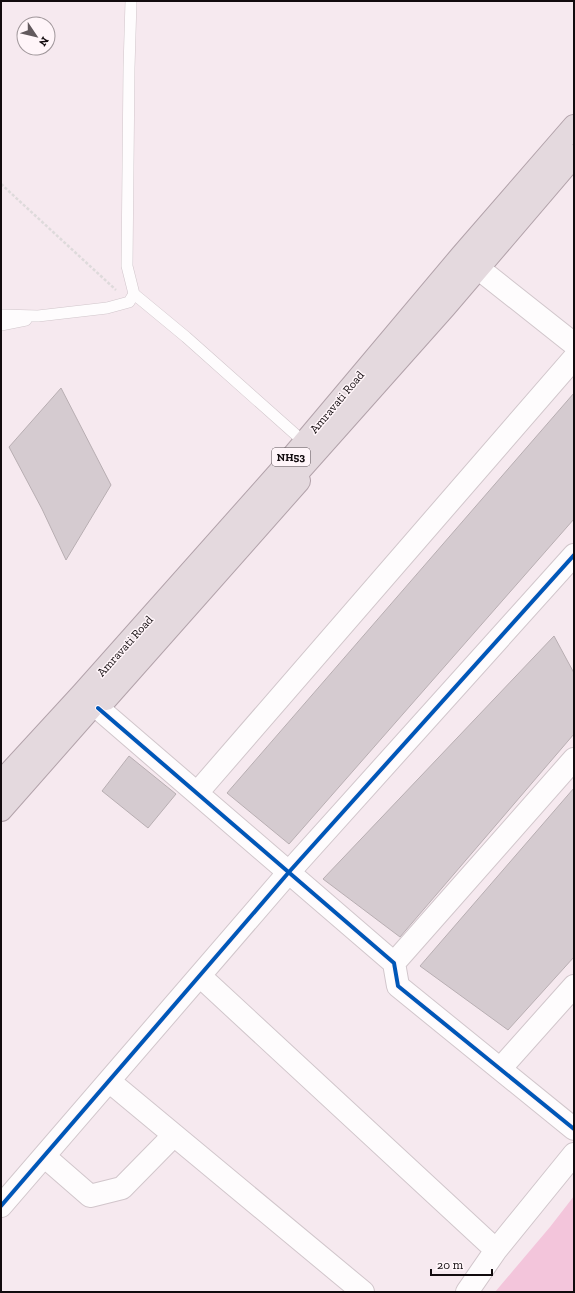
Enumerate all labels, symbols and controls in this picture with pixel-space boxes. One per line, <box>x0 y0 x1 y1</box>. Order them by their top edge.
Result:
north arrow <box>16 16 56 56</box>
text: N <box>36 34 52 49</box>
street label: Amravati Road <box>307 368 367 436</box>
road number: NH53 <box>272 448 310 466</box>
street label: Amravati Road <box>94 612 156 679</box>
scale bar <box>431 1251 492 1277</box>
text: 20 m <box>437 1258 464 1272</box>

